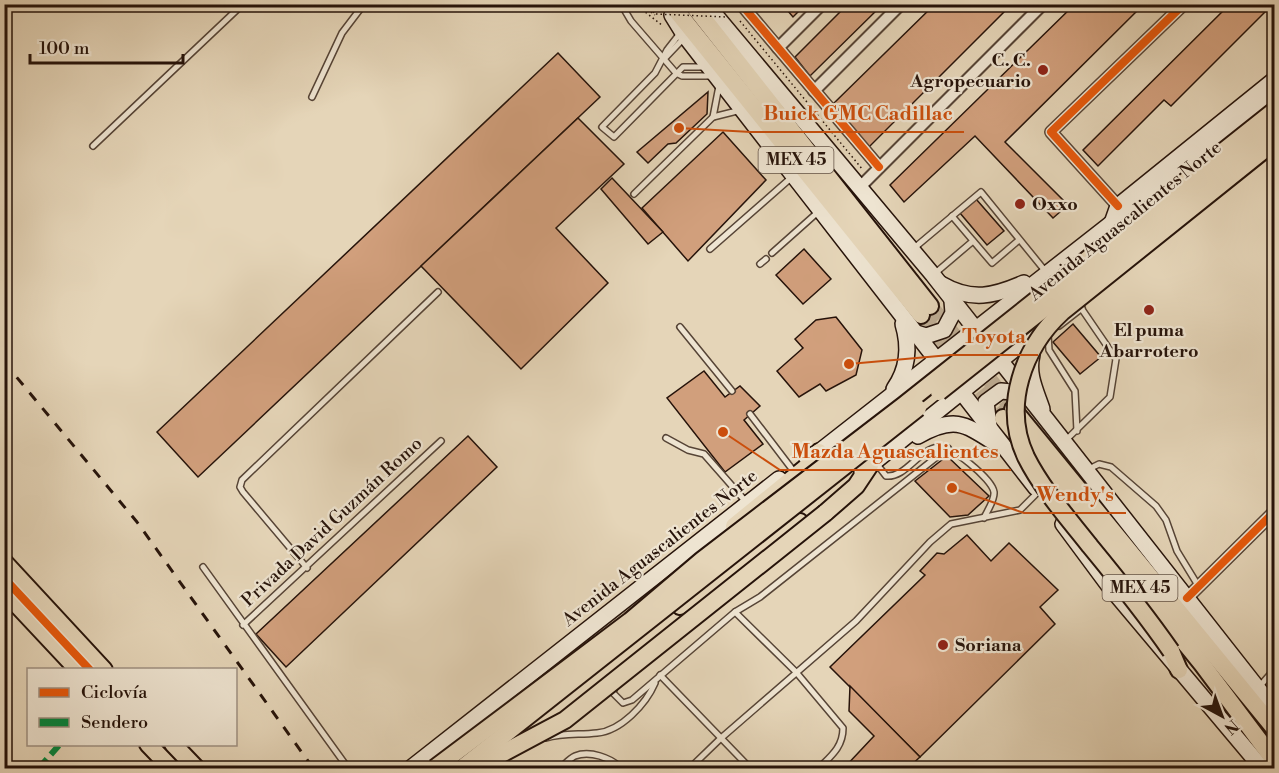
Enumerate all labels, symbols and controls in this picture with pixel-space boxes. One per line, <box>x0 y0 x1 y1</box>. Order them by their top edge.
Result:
scale bar <box>30 27 183 65</box>
text: 100 m <box>39 37 90 60</box>
place label: C. C. Agropecuario <box>909 49 1031 93</box>
marker: C. C. Agropecuario <box>1036 63 1050 77</box>
callout: Buick GMC Cadillac <box>751 94 964 132</box>
text: Buick GMC Cadillac <box>763 102 953 127</box>
street label: Avenida Aguascalientes Norte <box>1023 136 1226 307</box>
road number: MEX 45 <box>758 147 834 173</box>
place label: Oxxo <box>1032 193 1078 216</box>
marker: Oxxo <box>1013 197 1027 211</box>
marker: El puma Abarrotero <box>1142 303 1156 317</box>
callout: Toyota <box>950 317 1038 355</box>
place label: El puma Abarrotero <box>1098 319 1199 363</box>
text: Toyota <box>962 325 1026 350</box>
street label: Privada David Guzmán Romo <box>237 432 427 612</box>
callout: Mazda Aguascalientes <box>780 432 1011 470</box>
text: Mazda Aguascalientes <box>792 440 998 465</box>
street label: Avenida Aguascalientes Norte <box>557 465 762 632</box>
callout: Wendy's <box>1024 475 1126 513</box>
text: Wendy's <box>1035 483 1114 508</box>
road number: MEX 45 <box>1102 575 1178 601</box>
place label: Soriana <box>955 634 1022 657</box>
marker: Soriana <box>936 638 950 652</box>
legend <box>27 668 237 746</box>
text: Ciclovía <box>81 681 148 704</box>
north arrow <box>1192 686 1252 746</box>
text: Sendero <box>81 711 148 734</box>
text: N <box>1220 715 1243 738</box>

